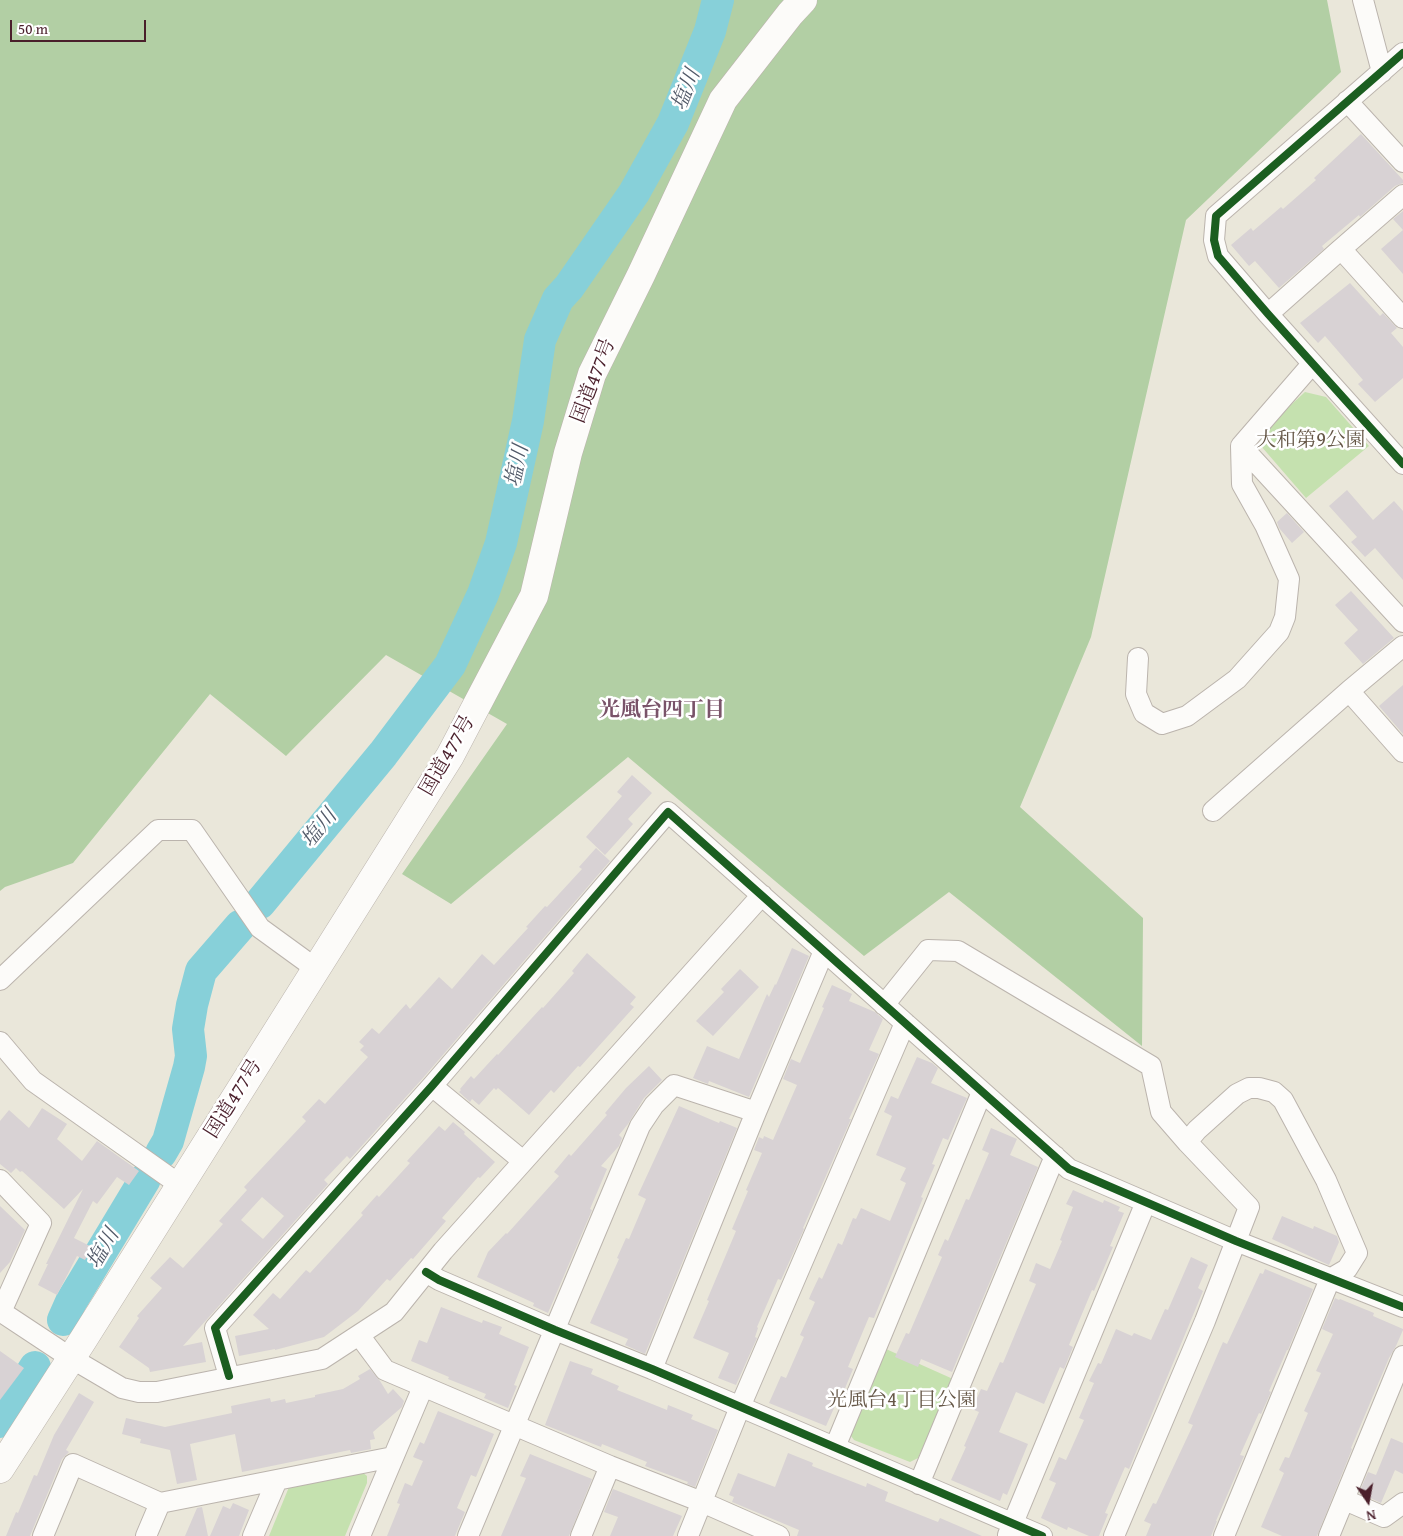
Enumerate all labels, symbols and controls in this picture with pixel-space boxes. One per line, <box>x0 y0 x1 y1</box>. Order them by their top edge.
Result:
scale bar <box>12 10 149 42</box>
text: 50 m <box>18 18 48 39</box>
water label: 塩川 <box>667 66 707 114</box>
street label: 国道477号 <box>567 335 621 427</box>
park label: 大和第9公園 <box>1256 429 1366 453</box>
water label: 塩川 <box>501 443 535 489</box>
district label: 光風台四丁目 <box>599 698 725 724</box>
street label: 国道477号 <box>415 712 481 800</box>
water label: 塩川 <box>297 805 343 853</box>
street label: 国道477号 <box>200 1055 268 1143</box>
water label: 塩川 <box>83 1225 125 1273</box>
park label: 光風台4丁目公園 <box>827 1389 977 1413</box>
north arrow <box>1343 1476 1393 1526</box>
text: N <box>1364 1505 1378 1526</box>

